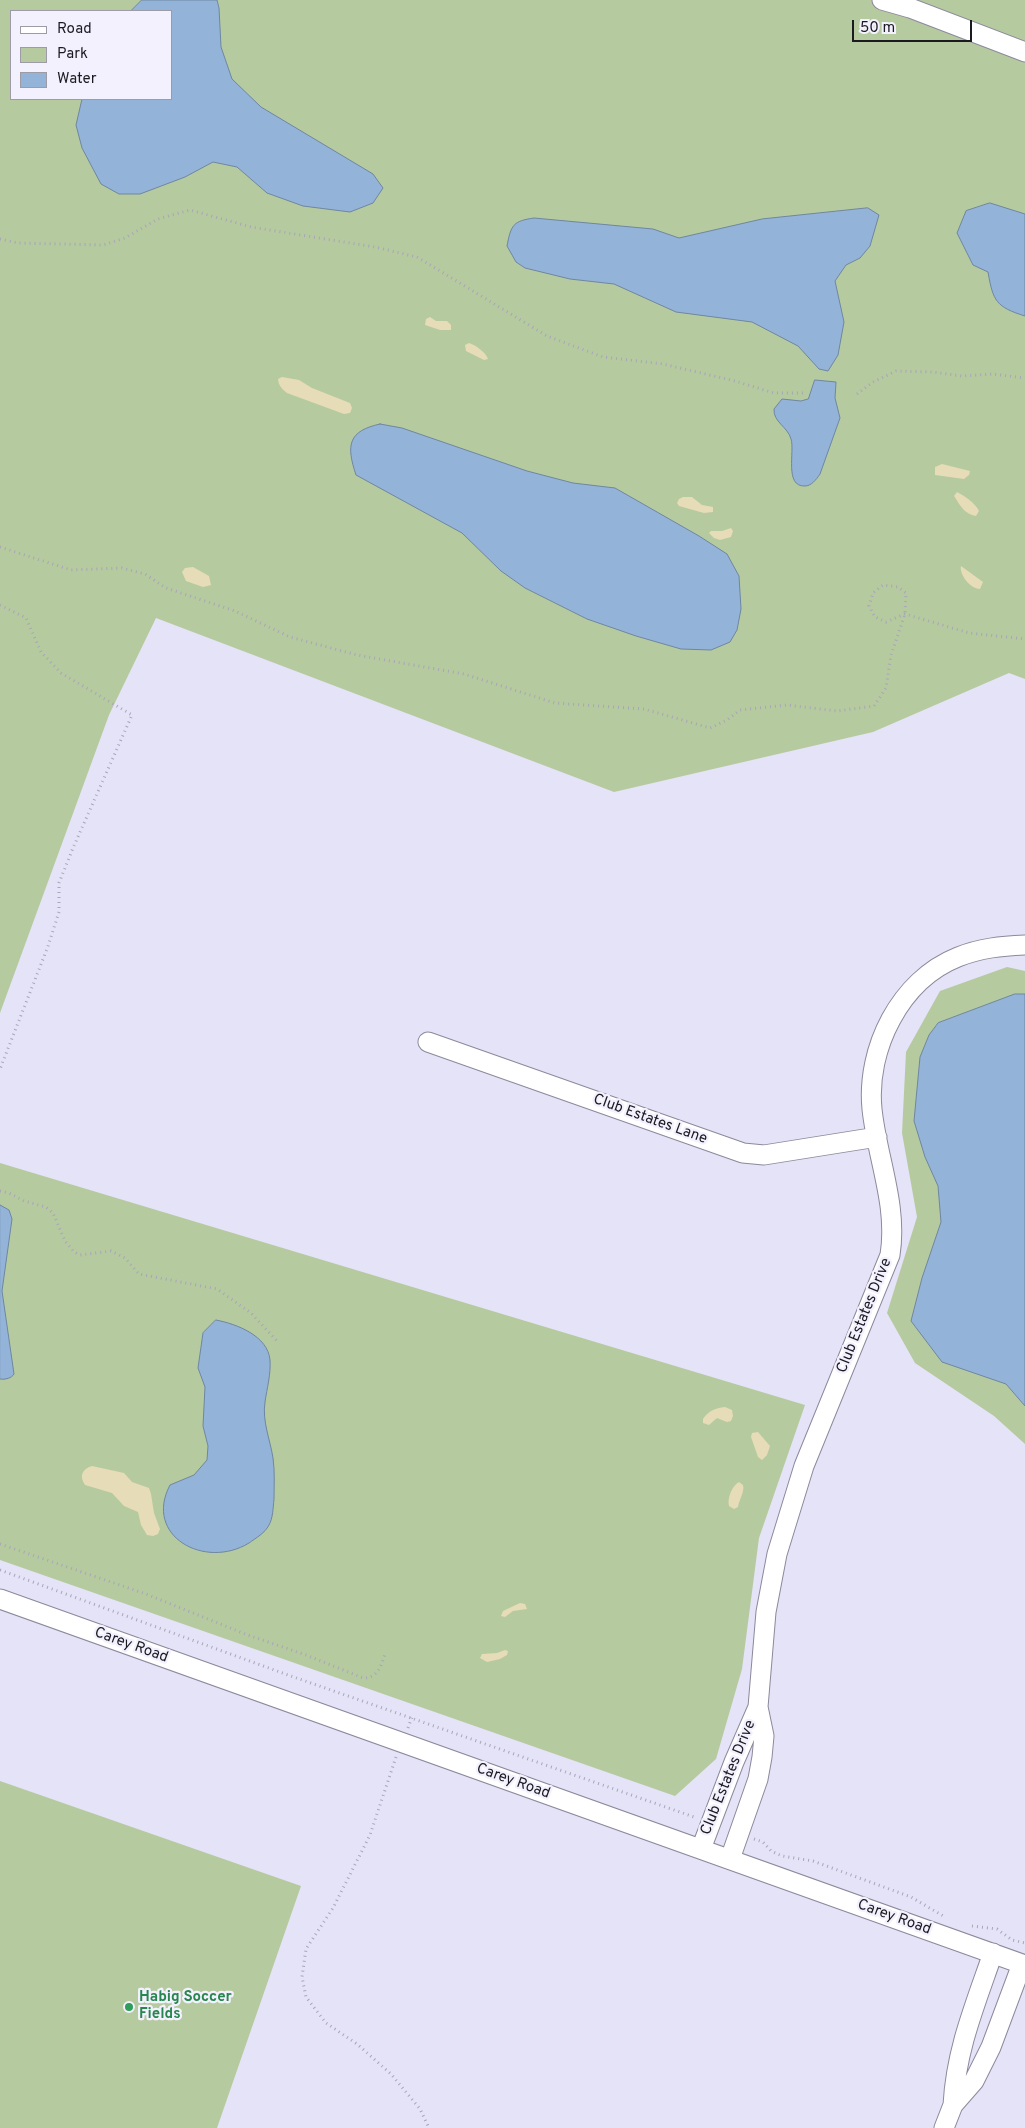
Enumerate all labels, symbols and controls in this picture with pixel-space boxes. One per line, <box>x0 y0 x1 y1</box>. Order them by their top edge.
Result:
legend <box>10 10 172 100</box>
scale bar <box>855 10 975 42</box>
text: 50 m <box>860 19 895 38</box>
text: Road <box>57 20 92 39</box>
text: Park <box>57 45 88 64</box>
text: Water <box>57 70 96 89</box>
street label: Club Estates Lane <box>591 1091 709 1149</box>
street label: Club Estates Drive <box>834 1256 896 1376</box>
street label: Carey Road <box>92 1624 170 1668</box>
street label: Club Estates Drive <box>698 1718 760 1838</box>
street label: Carey Road <box>474 1760 552 1804</box>
street label: Carey Road <box>855 1896 933 1940</box>
place label: Habig Soccer Fields <box>139 1989 232 2024</box>
marker: Habig Soccer Fields <box>123 2001 135 2013</box>

